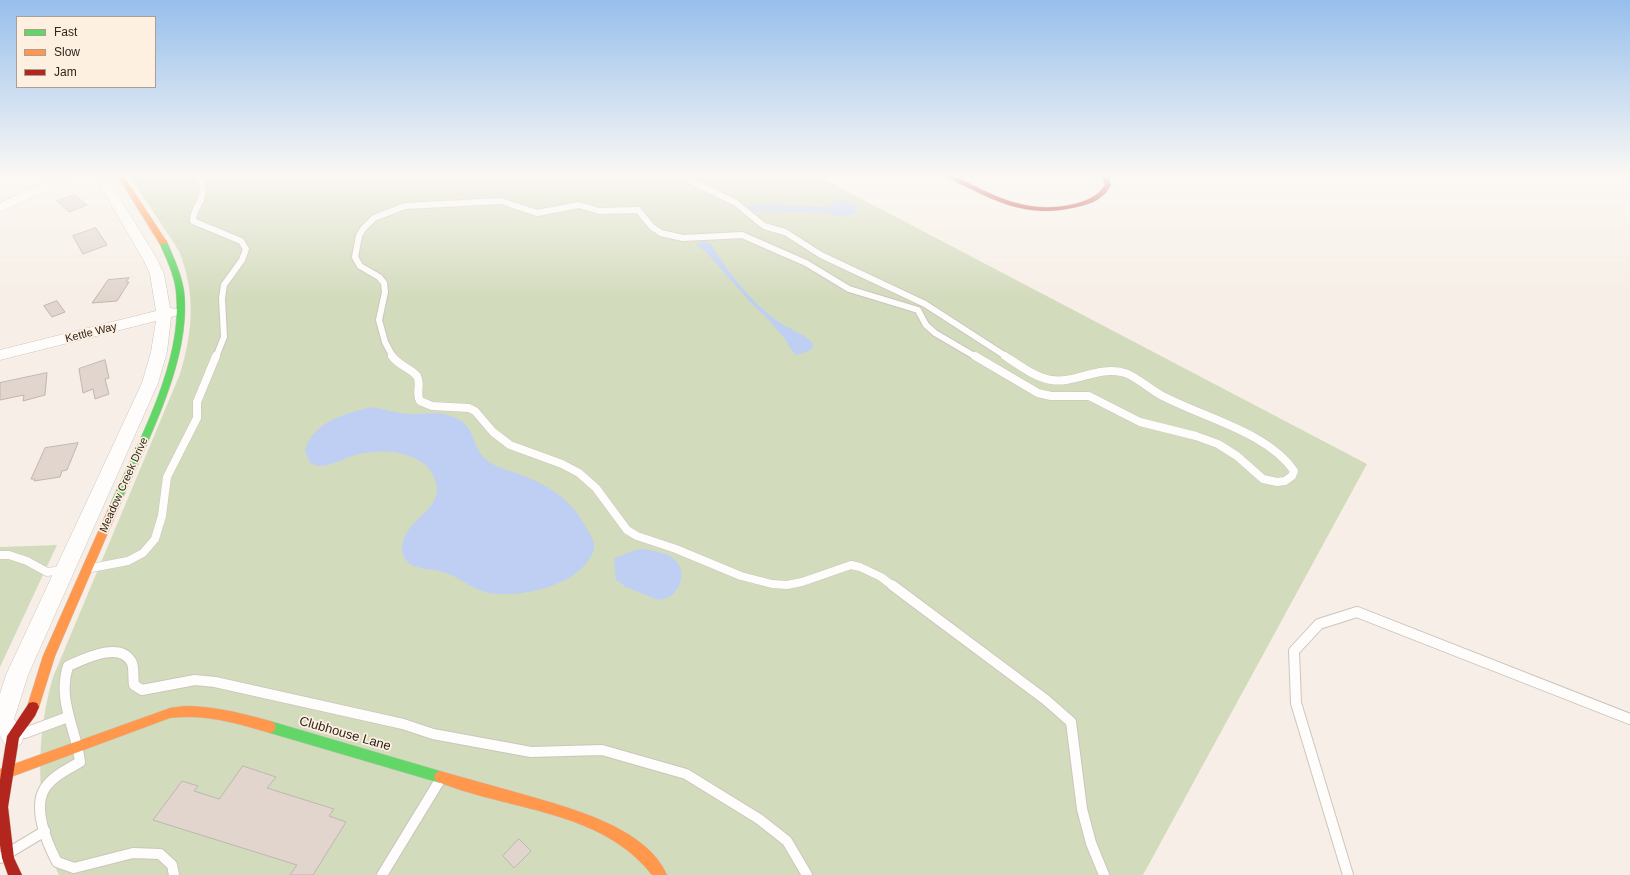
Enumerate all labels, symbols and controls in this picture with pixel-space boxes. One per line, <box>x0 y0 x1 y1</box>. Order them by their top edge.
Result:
legend <box>16 16 156 88</box>
text: Fast <box>54 25 77 39</box>
text: Slow <box>54 45 80 59</box>
text: Jam <box>54 65 77 79</box>
street label: Kettle Way <box>64 320 118 346</box>
street label: Meadow Creek Drive <box>97 435 151 535</box>
street label: Clubhouse Lane <box>297 713 393 755</box>

